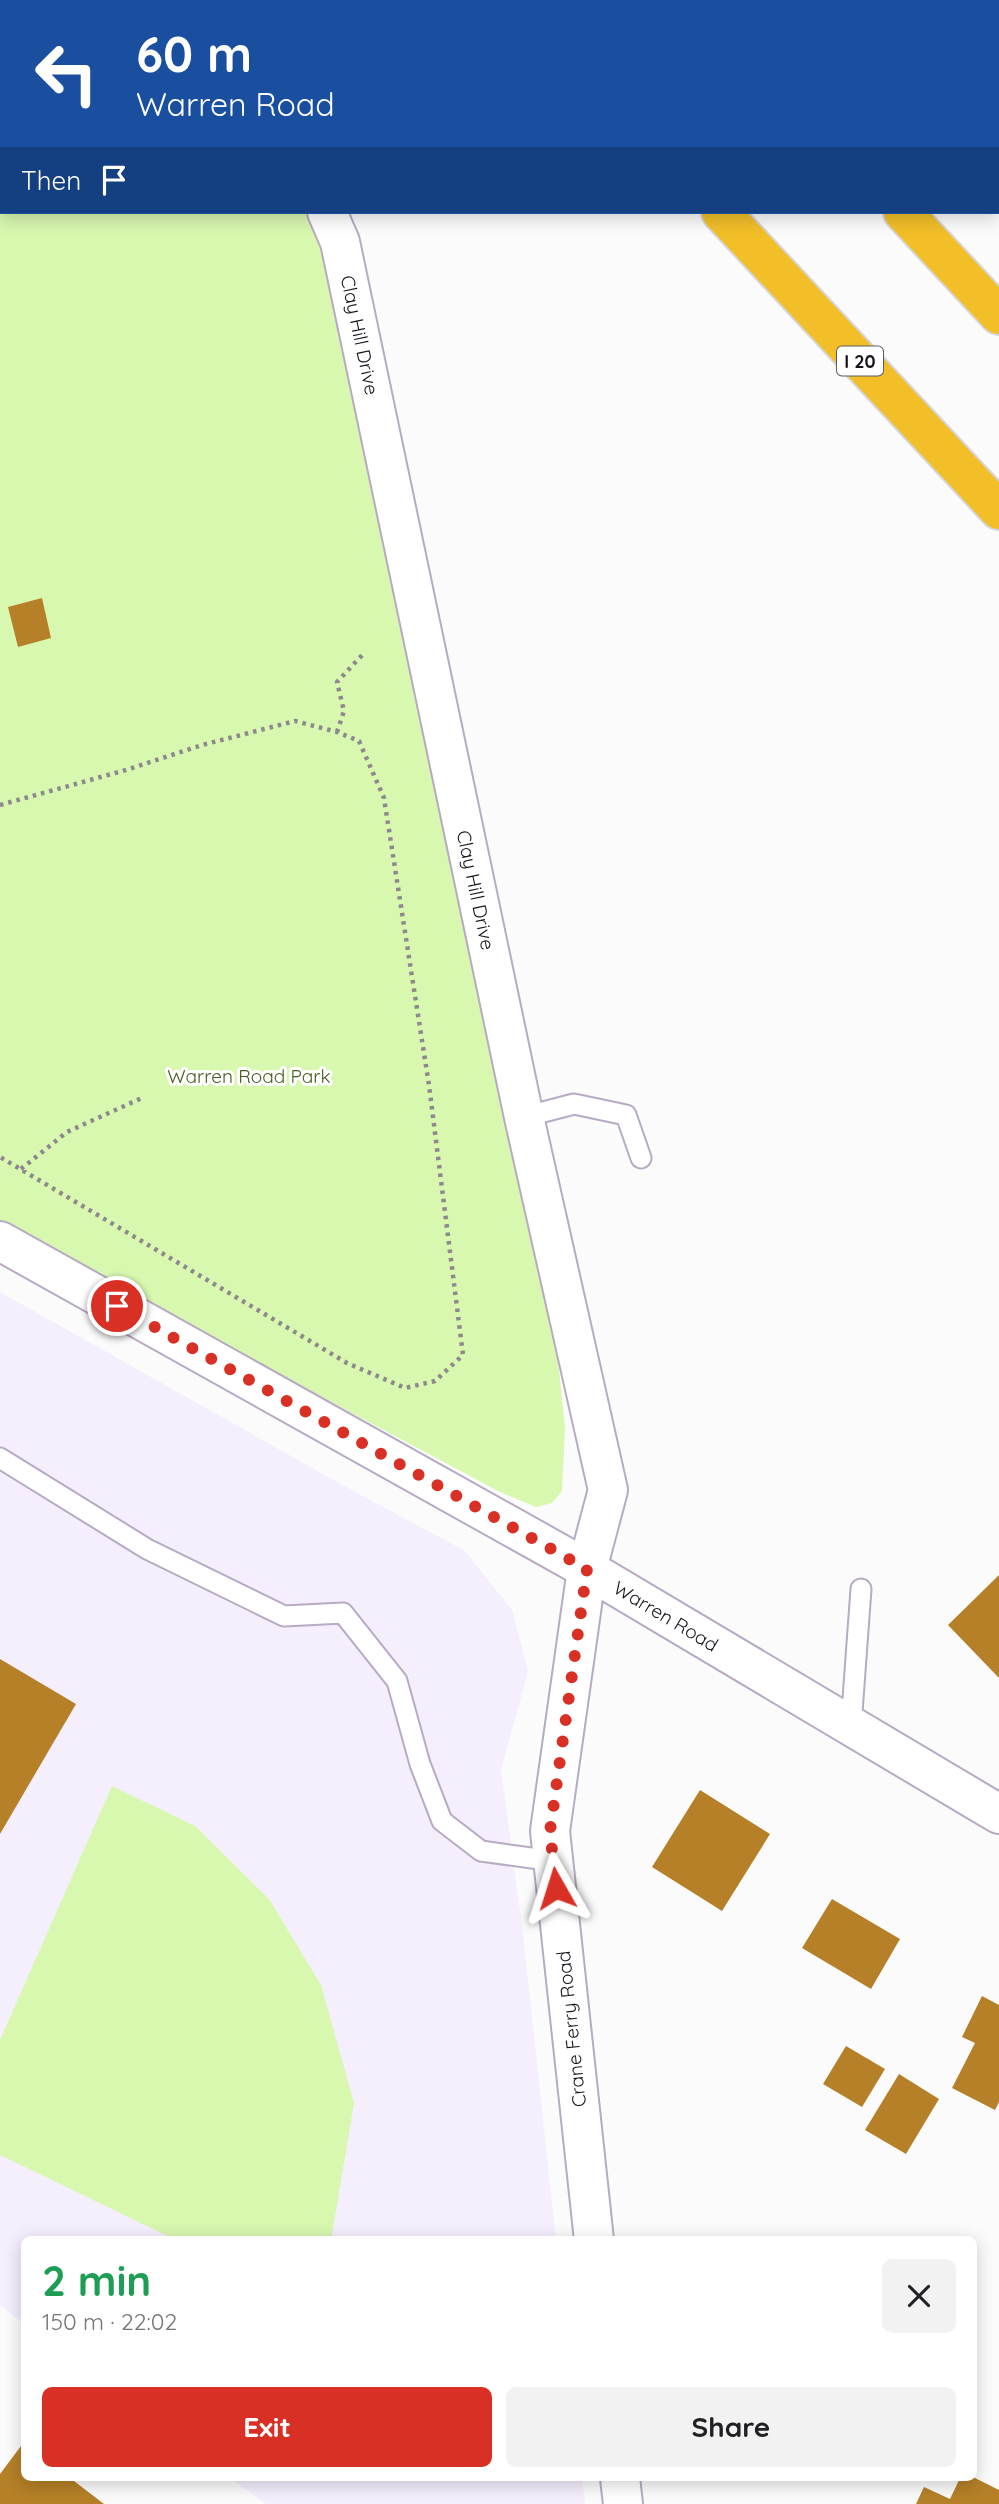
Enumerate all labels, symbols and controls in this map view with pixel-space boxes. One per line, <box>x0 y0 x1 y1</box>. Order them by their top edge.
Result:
text: 60 m <box>136 23 252 84</box>
icon: left <box>21 28 112 119</box>
text: Warren Road <box>136 84 335 124</box>
icon: arrive <box>95 161 133 199</box>
text: Then <box>21 164 81 197</box>
street label: Clay Hill Drive <box>336 273 384 397</box>
road number: I 20 <box>837 346 883 376</box>
street label: Clay Hill Drive <box>452 828 500 952</box>
park label: Warren Road Park <box>167 1064 331 1088</box>
pin <box>87 1276 147 1336</box>
icon: arrive <box>98 1287 136 1325</box>
street label: Warren Road <box>609 1575 723 1657</box>
position arrow <box>519 1851 593 1925</box>
street label: Crane Ferry Road <box>551 1950 591 2108</box>
text: 2 min <box>42 2254 151 2307</box>
button: close <box>882 2259 956 2333</box>
text: 150 m · 22:02 <box>42 2307 177 2336</box>
button: Exit <box>42 2387 492 2467</box>
button: Share <box>506 2387 956 2467</box>

